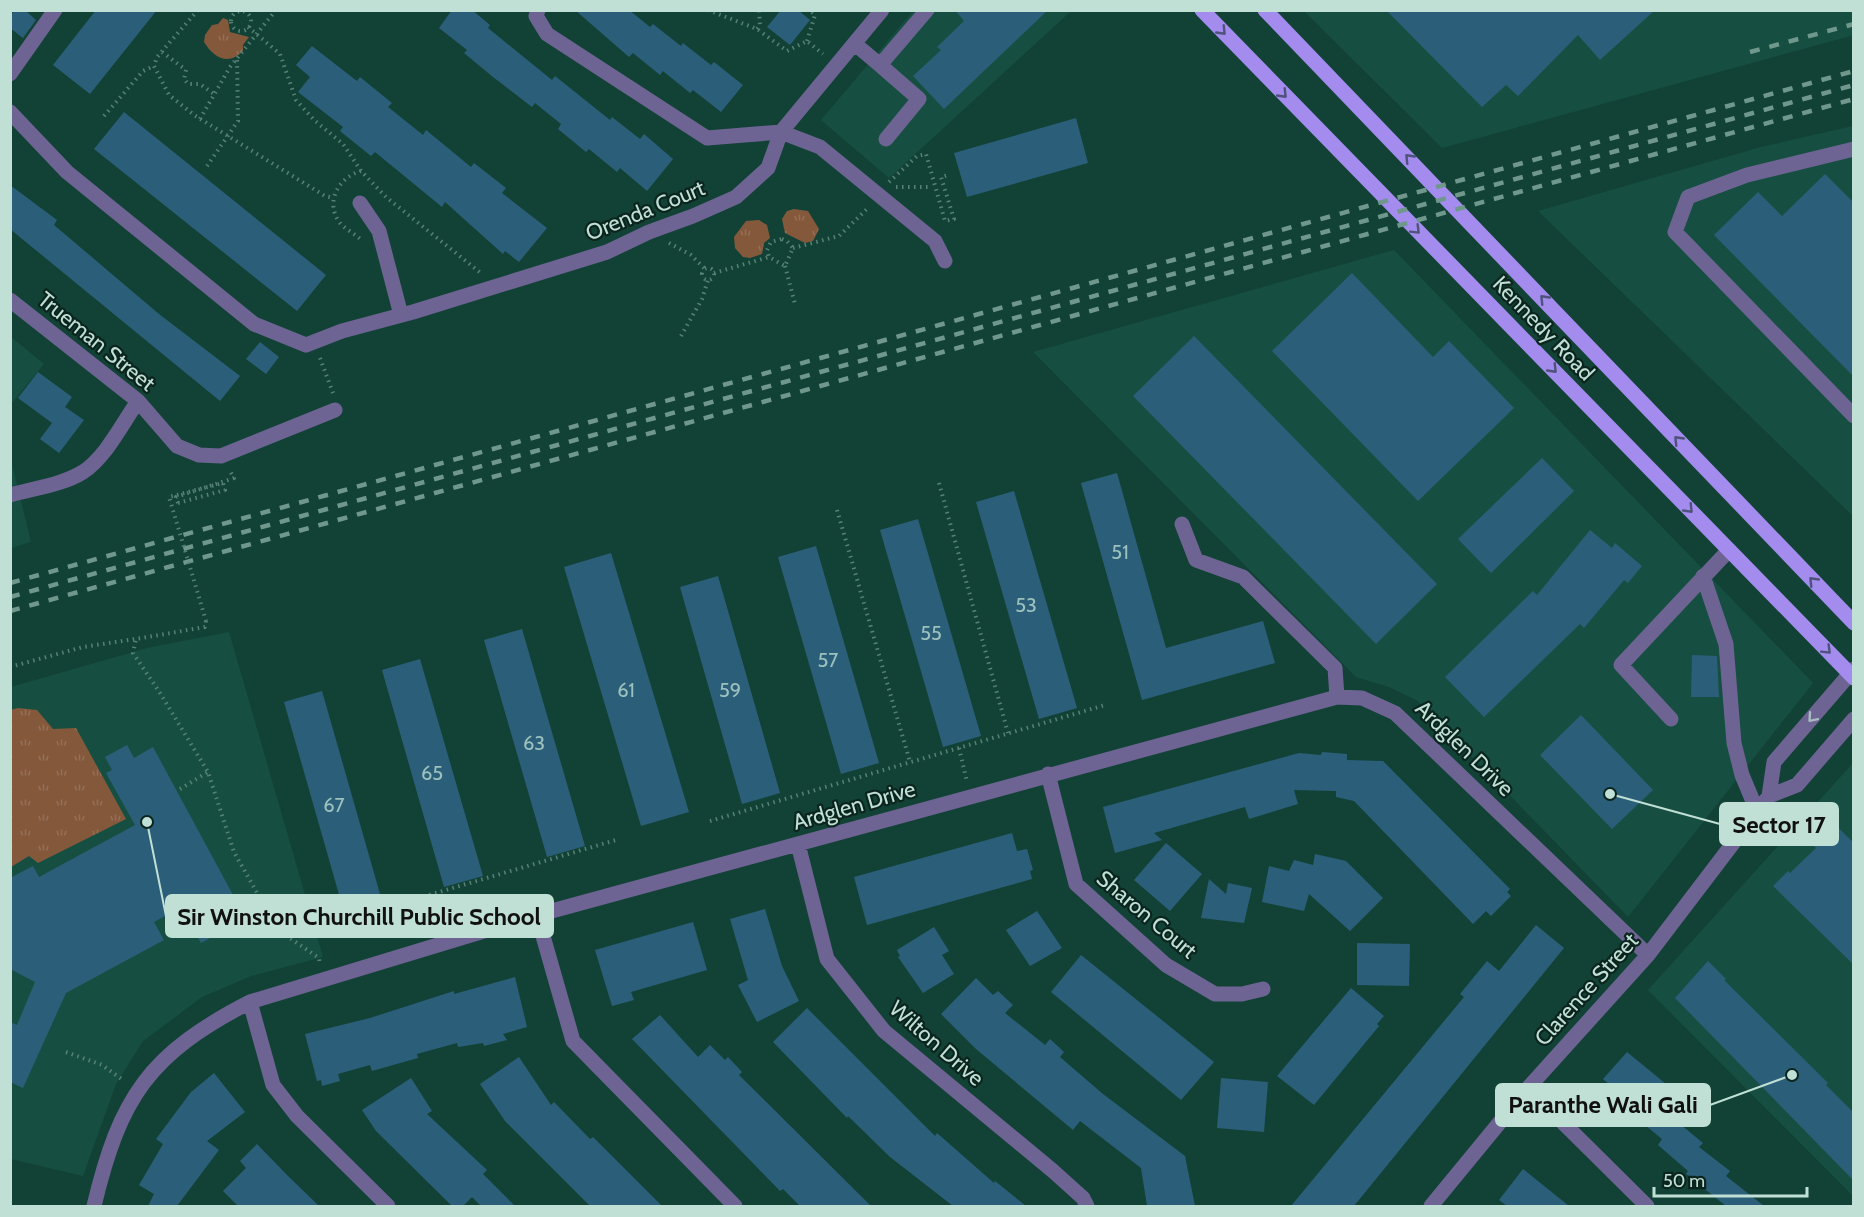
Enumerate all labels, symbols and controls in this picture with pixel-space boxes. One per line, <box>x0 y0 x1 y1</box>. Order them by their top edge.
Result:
one-way arrow <box>1215 24 1226 35</box>
one-way arrow <box>1276 87 1287 98</box>
one-way arrow <box>1405 155 1416 166</box>
street label: Orenda Court <box>582 174 709 247</box>
one-way arrow <box>1409 223 1420 234</box>
street label: Kennedy Road <box>1487 270 1600 386</box>
street label: Trueman Street <box>33 286 161 397</box>
one-way arrow <box>1540 295 1551 306</box>
one-way arrow <box>1546 362 1557 372</box>
one-way arrow <box>1675 436 1686 447</box>
one-way arrow <box>1681 501 1692 512</box>
house number: 51 <box>1111 540 1129 564</box>
one-way arrow <box>1809 577 1820 588</box>
house number: 53 <box>1015 593 1037 617</box>
house number: 55 <box>920 621 942 645</box>
one-way arrow <box>1819 643 1830 654</box>
house number: 57 <box>818 648 838 672</box>
house number: 61 <box>617 678 635 702</box>
house number: 59 <box>719 678 741 702</box>
street label: Ardglen Drive <box>1410 695 1519 802</box>
one-way arrow <box>1808 711 1819 722</box>
house number: 63 <box>523 731 545 755</box>
house number: 65 <box>421 761 443 785</box>
street label: Ardglen Drive <box>790 775 919 836</box>
house number: 67 <box>323 793 345 817</box>
callout: Sector 17 <box>1720 803 1838 845</box>
text: Sector 17 <box>1732 810 1827 839</box>
street label: Sharon Court <box>1091 865 1203 964</box>
callout: Sir Winston Churchill Public School <box>166 895 553 937</box>
text: Sir Winston Churchill Public School <box>177 902 541 931</box>
street label: Clarence Street <box>1529 927 1644 1051</box>
street label: Wilton Drive <box>884 995 989 1092</box>
callout: Paranthe Wali Gali <box>1496 1084 1710 1126</box>
text: Paranthe Wali Gali <box>1508 1090 1698 1119</box>
scale bar <box>1654 1160 1807 1198</box>
text: 50 m <box>1663 1170 1705 1192</box>

